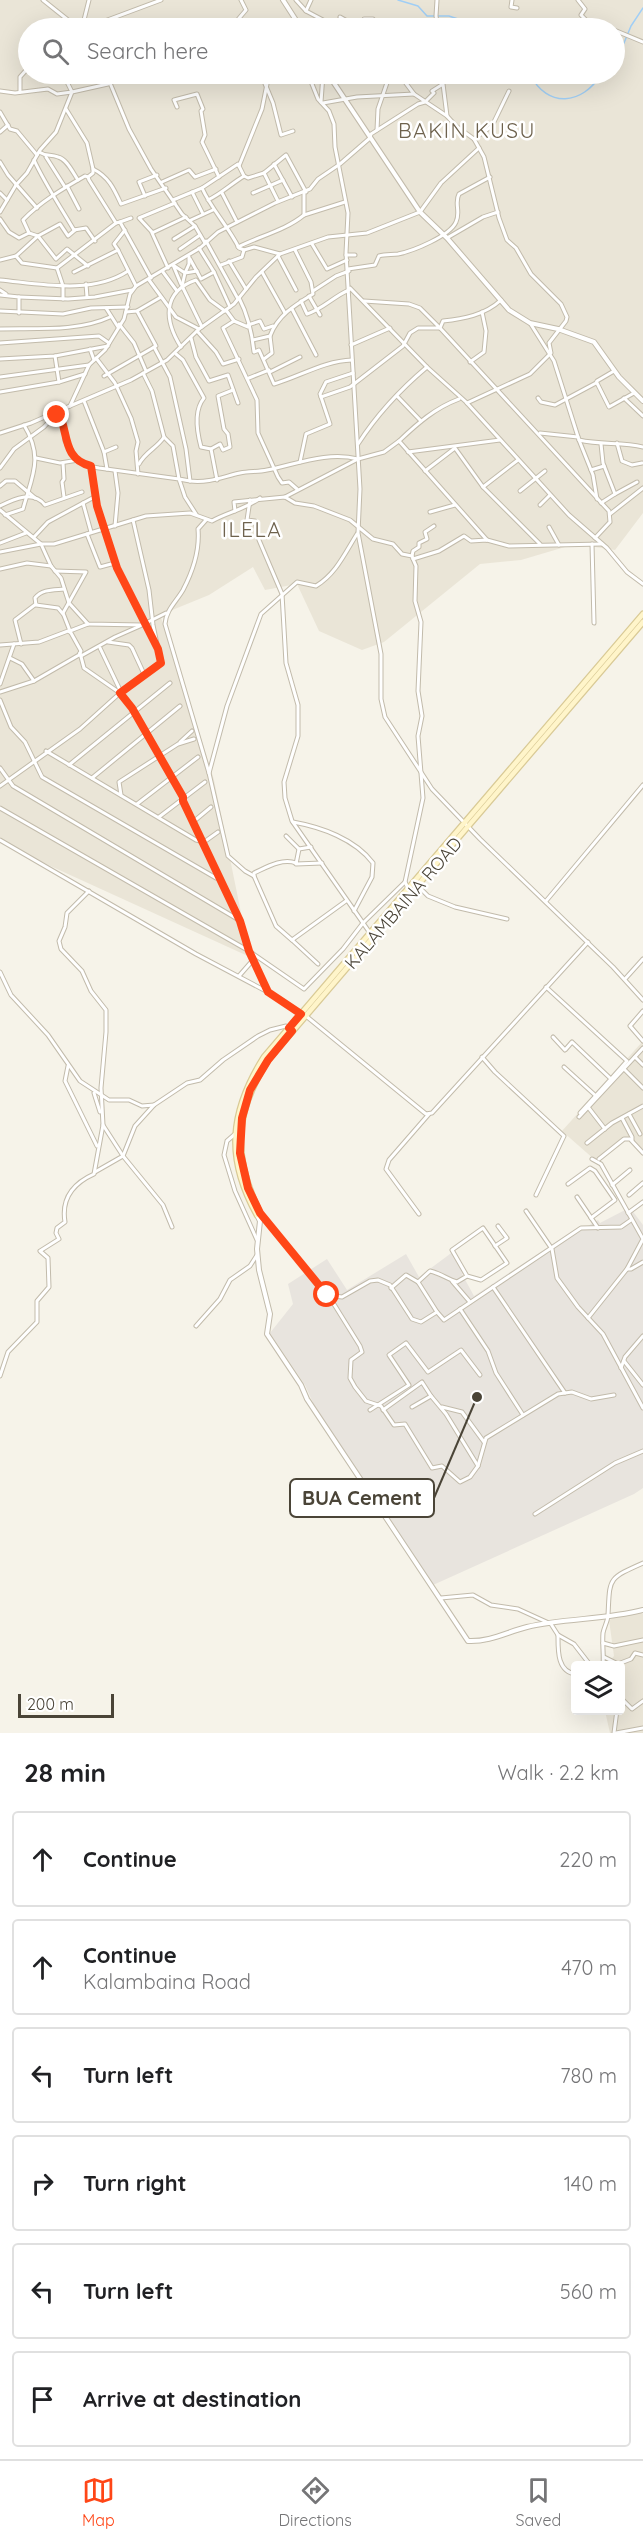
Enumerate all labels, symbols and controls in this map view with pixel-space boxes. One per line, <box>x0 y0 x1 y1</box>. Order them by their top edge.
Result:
search box <box>18 18 625 84</box>
icon: search <box>39 35 72 68</box>
text: Search here <box>87 37 208 65</box>
district label: BAKIN KUSU <box>398 117 536 143</box>
route end <box>43 401 69 427</box>
district label: ILELA <box>222 516 282 542</box>
street label: KALAMBAINA ROAD <box>339 832 467 974</box>
route start <box>313 1281 339 1307</box>
callout: BUA Cement <box>290 1479 434 1517</box>
text: BUA Cement <box>302 1485 422 1510</box>
map controls <box>571 1661 625 1715</box>
button: layers <box>571 1661 625 1715</box>
scale bar <box>18 1691 114 1718</box>
text: 200 m <box>27 1694 74 1714</box>
text: 28 min <box>24 1756 106 1789</box>
text: Walk · 2.2 km <box>497 1760 619 1785</box>
icon: ahead <box>26 1843 59 1876</box>
text: Continue <box>83 1845 177 1873</box>
text: 220 m <box>559 1847 617 1872</box>
text: Continue <box>83 1941 177 1969</box>
icon: ahead <box>26 1951 59 1984</box>
text: 470 m <box>561 1955 617 1980</box>
text: Kalambaina Road <box>83 1969 251 1994</box>
icon: left <box>26 2059 59 2092</box>
text: Turn left <box>83 2061 173 2089</box>
text: 780 m <box>560 2063 617 2088</box>
icon: right <box>26 2167 59 2200</box>
text: Turn right <box>83 2169 187 2197</box>
text: 140 m <box>564 2171 617 2196</box>
icon: left <box>26 2275 59 2308</box>
text: Turn left <box>83 2277 173 2305</box>
text: 560 m <box>560 2279 617 2304</box>
icon: arrive <box>26 2383 59 2416</box>
text: Arrive at destination <box>83 2385 301 2413</box>
tab: Map <box>82 2474 115 2530</box>
tab: Directions <box>279 2474 352 2530</box>
tab: Saved <box>516 2474 561 2530</box>

